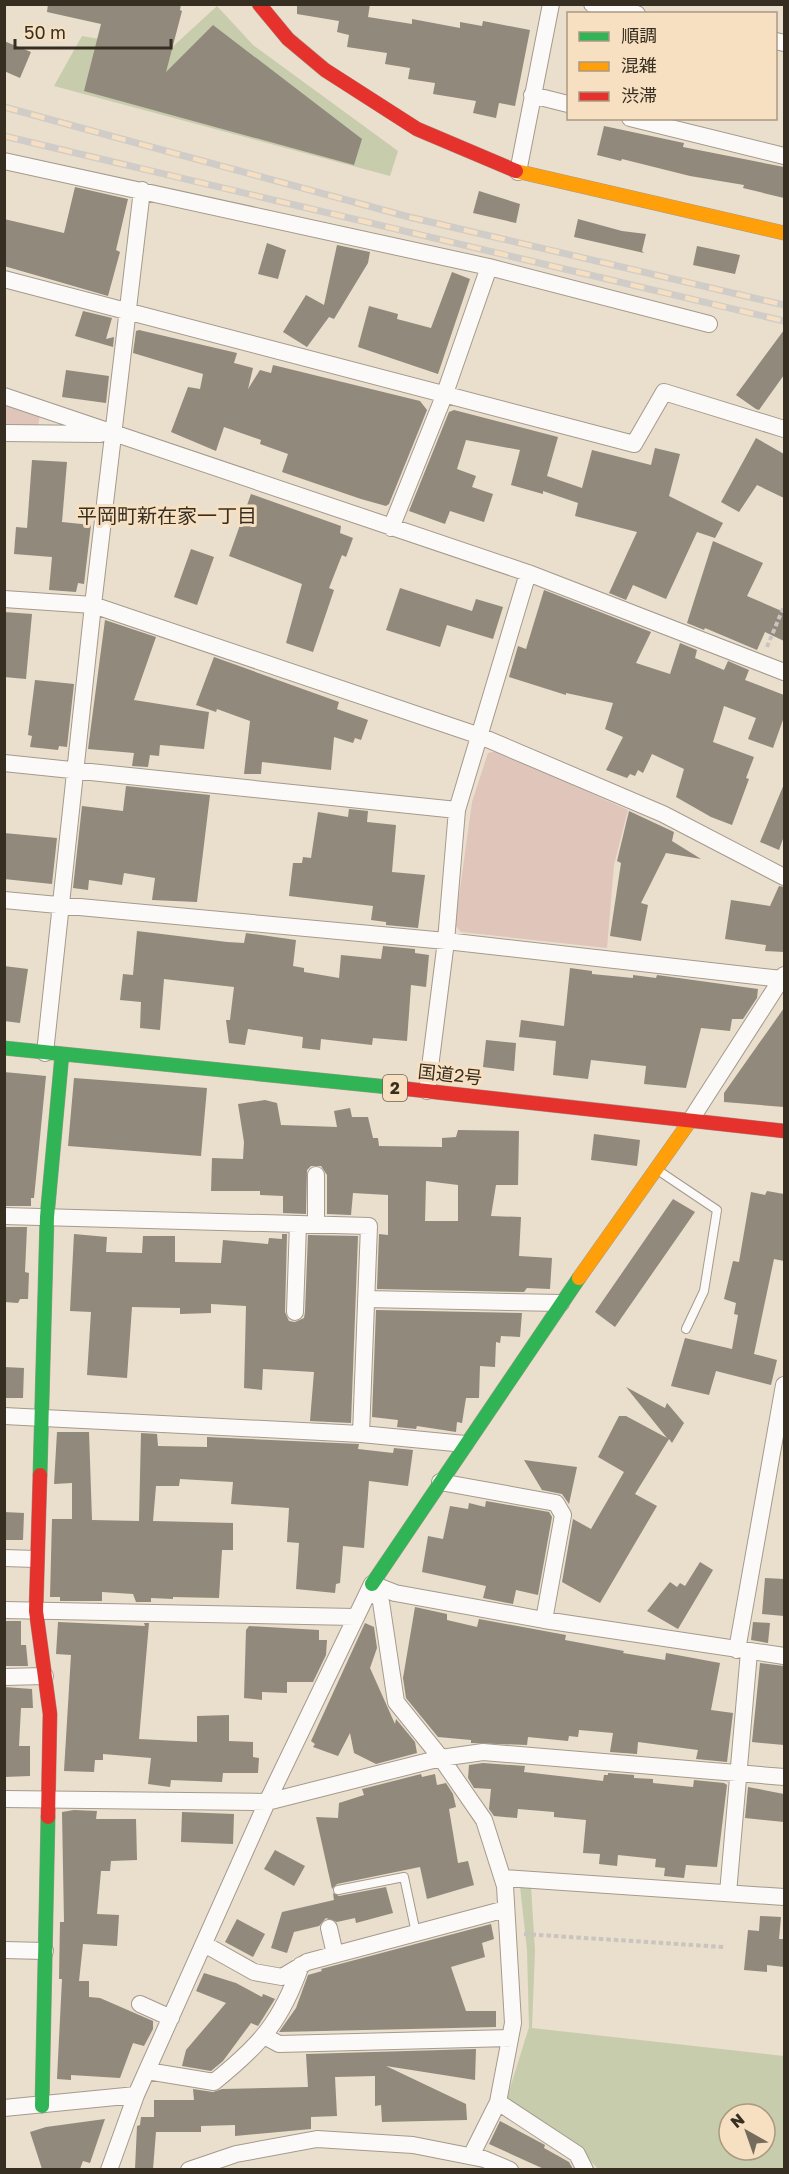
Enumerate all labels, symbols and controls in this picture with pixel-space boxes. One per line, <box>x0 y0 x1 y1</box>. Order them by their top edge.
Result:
scale bar <box>15 12 171 50</box>
legend <box>567 12 777 120</box>
text: 50 m <box>24 21 66 43</box>
text: 順調 <box>621 24 657 46</box>
text: 混雑 <box>621 54 657 76</box>
text: 渋滞 <box>621 84 657 106</box>
district label: 平岡町新在家一丁目 <box>77 503 257 527</box>
street label: 国道2号 <box>417 1060 483 1088</box>
road number: 2 <box>383 1075 407 1101</box>
north arrow <box>717 2102 777 2162</box>
text: N <box>726 2109 748 2132</box>

